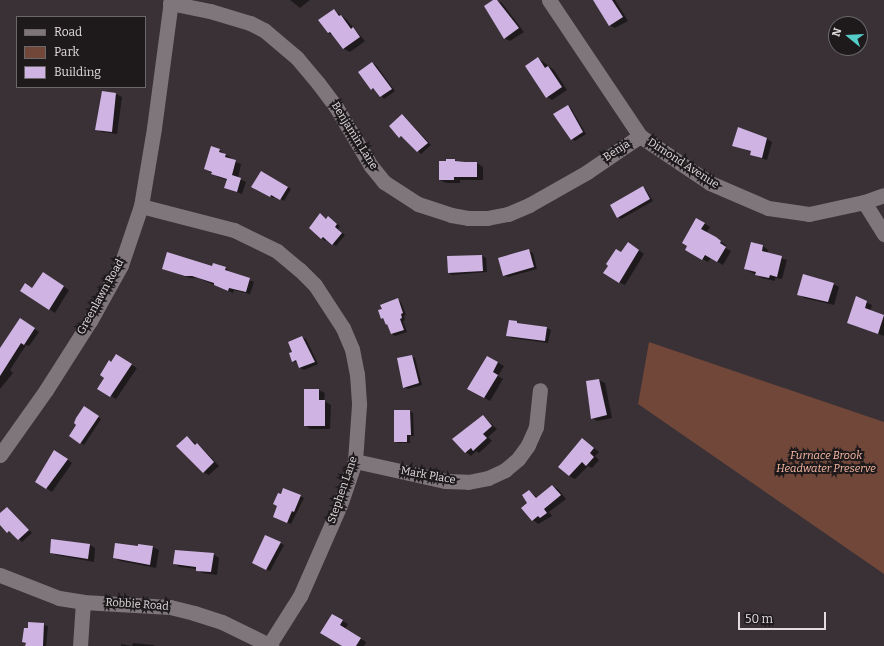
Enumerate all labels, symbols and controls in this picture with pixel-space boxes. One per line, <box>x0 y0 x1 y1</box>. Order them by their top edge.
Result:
legend <box>16 16 146 88</box>
north arrow <box>828 16 868 56</box>
text: Road <box>54 25 82 39</box>
text: N <box>830 26 845 38</box>
text: Park <box>54 45 79 59</box>
text: Building <box>54 65 101 79</box>
street label: Benjamin Lane <box>328 100 380 172</box>
street label: Dimond Avenue <box>645 136 721 192</box>
street label: Benja <box>601 138 633 164</box>
street label: Greenlawn Road <box>75 257 127 337</box>
park label: Furnace Brook Headwater Preserve <box>776 450 876 476</box>
street label: Stephen Lane <box>325 455 361 525</box>
street label: Mark Place <box>399 465 457 487</box>
street label: Robbie Road <box>105 596 169 614</box>
scale bar <box>740 604 828 630</box>
text: 50 m <box>745 612 773 626</box>

